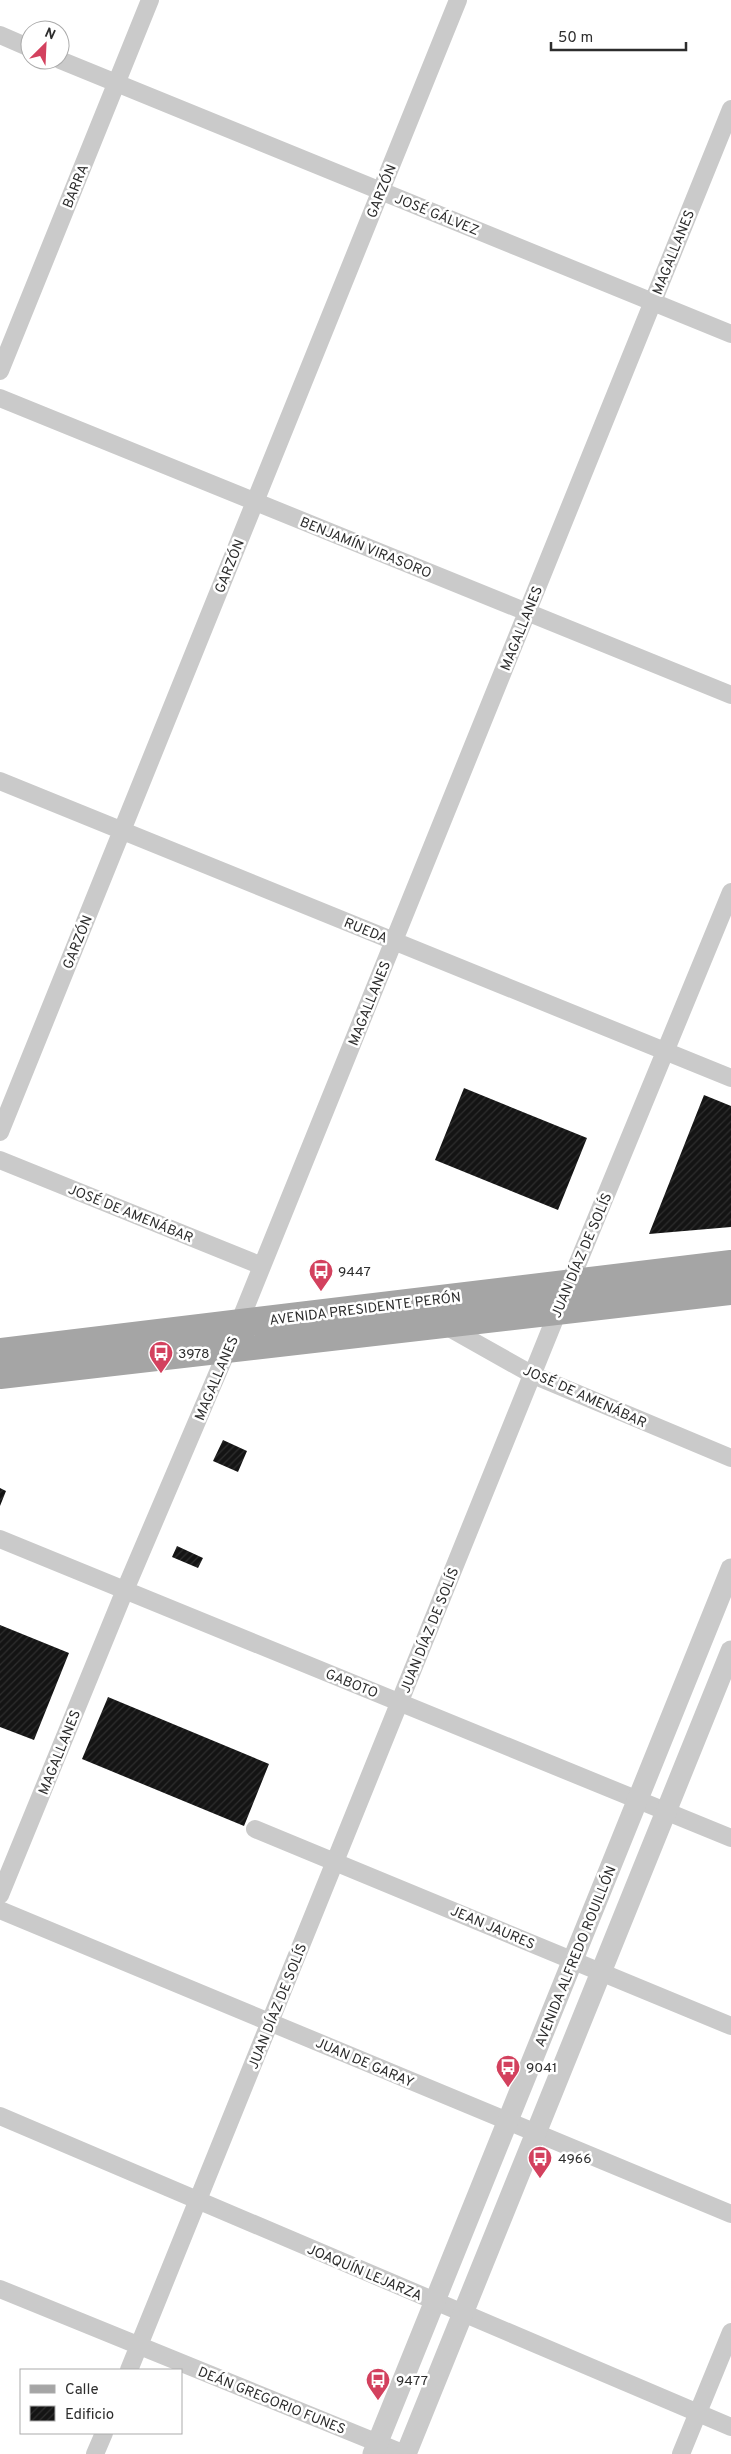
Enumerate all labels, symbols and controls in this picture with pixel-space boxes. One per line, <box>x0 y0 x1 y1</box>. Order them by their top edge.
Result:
north arrow <box>20 20 70 70</box>
scale bar <box>551 20 686 52</box>
text: N <box>42 25 58 44</box>
text: 50 m <box>558 29 593 48</box>
street label: BARRA <box>60 162 93 211</box>
street label: GARZÓN <box>363 162 401 221</box>
street label: JOSÉ GÁLVEZ <box>392 190 481 240</box>
street label: MAGALLANES <box>650 208 699 297</box>
street label: BENJAMÍN VIRASORO <box>297 513 434 583</box>
street label: GARZÓN <box>211 537 249 596</box>
street label: MAGALLANES <box>498 584 547 673</box>
street label: GARZÓN <box>59 913 97 972</box>
street label: RUEDA <box>341 915 390 948</box>
street label: MAGALLANES <box>346 959 395 1048</box>
street label: JOSÉ DE AMENÁBAR <box>65 1181 196 1247</box>
street label: JUAN DÍAZ DE SOLÍS <box>547 1190 616 1321</box>
bus stop icon: 9447 <box>308 1258 334 1292</box>
place label: 9447 <box>338 1264 371 1281</box>
street label: AVENIDA PRESIDENTE PERÓN <box>268 1288 462 1330</box>
street label: MAGALLANES <box>192 1334 243 1423</box>
bus stop icon: 3978 <box>148 1340 174 1374</box>
place label: 3978 <box>178 1346 210 1363</box>
street label: JOSÉ DE AMENÁBAR <box>520 1362 649 1432</box>
street label: JUAN DÍAZ DE SOLÍS <box>396 1565 463 1696</box>
street label: GABOTO <box>323 1666 380 1703</box>
street label: MAGALLANES <box>36 1708 85 1797</box>
street label: AVENIDA ALFREDO ROUILLÓN <box>531 1863 621 2050</box>
street label: JEAN JAURES <box>448 1903 537 1954</box>
street label: JUAN DÍAZ DE SOLÍS <box>244 1941 311 2072</box>
street label: JUAN DE GARAY <box>313 2035 416 2092</box>
bus stop icon: 9041 <box>495 2054 521 2088</box>
place label: 9041 <box>526 2060 557 2077</box>
bus stop icon: 4966 <box>527 2145 553 2179</box>
place label: 4966 <box>558 2151 592 2168</box>
street label: JOAQUÍN LEJARZA <box>304 2241 425 2305</box>
street label: DEÁN GREGORIO FUNES <box>195 2363 348 2439</box>
bus stop icon: 9477 <box>365 2367 391 2401</box>
legend <box>20 2369 182 2434</box>
place label: 9477 <box>396 2373 428 2390</box>
text: Calle <box>65 2381 99 2400</box>
text: Edificio <box>65 2406 114 2425</box>

